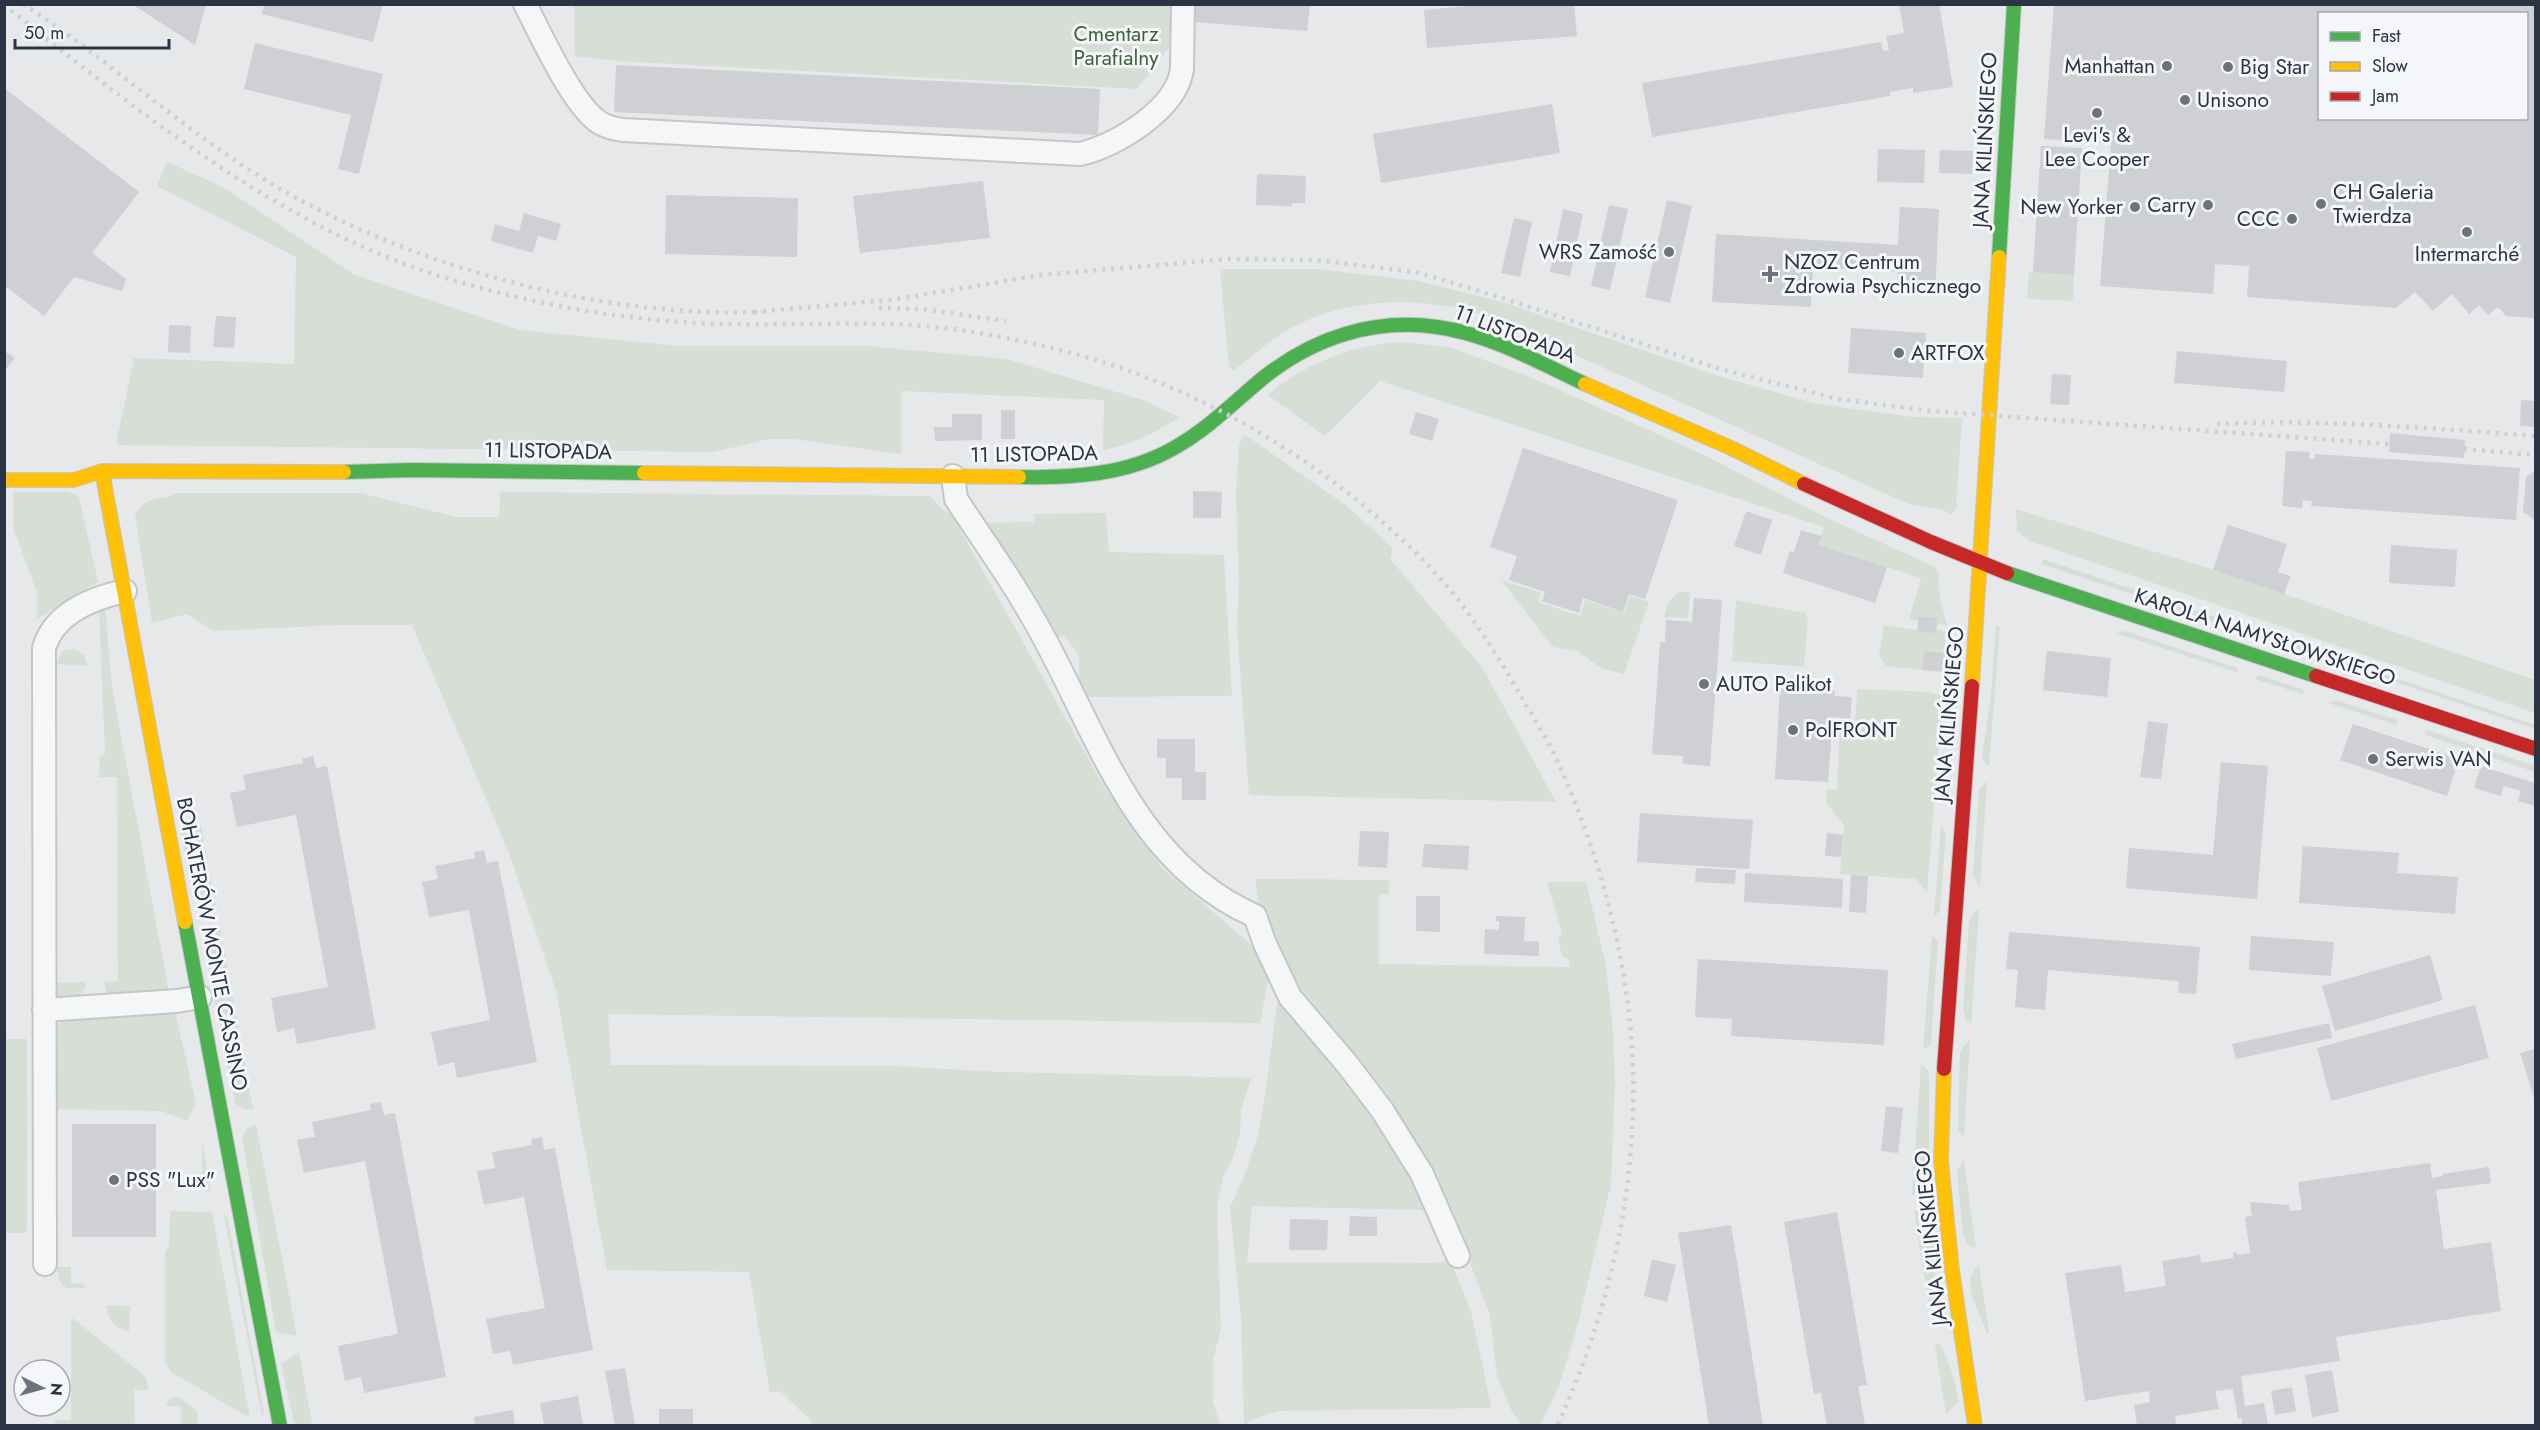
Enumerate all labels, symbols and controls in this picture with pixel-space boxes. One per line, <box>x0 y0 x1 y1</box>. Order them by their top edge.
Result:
scale bar <box>15 12 170 50</box>
legend <box>2318 12 2528 120</box>
park label: Cmentarz Parafialny <box>1073 19 1159 73</box>
text: 50 m <box>24 20 64 46</box>
text: Fast <box>2372 23 2401 49</box>
street label: JANA KILIŃSKIEGO <box>1965 51 2005 232</box>
place label: Manhattan <box>2065 51 2155 81</box>
place label: Big Star <box>2240 52 2310 82</box>
text: Slow <box>2372 53 2409 79</box>
marker: Manhattan <box>2160 59 2174 73</box>
marker: Big Star <box>2221 60 2235 74</box>
text: Jam <box>2370 83 2399 109</box>
place label: Unisono <box>2197 85 2269 115</box>
marker: Unisono <box>2178 93 2192 107</box>
marker: Levi's & Lee Cooper <box>2090 106 2104 120</box>
place label: Levi's & Lee Cooper <box>2045 120 2150 174</box>
place label: CH Galeria Twierdza <box>2333 177 2434 231</box>
place label: Carry <box>2147 190 2197 220</box>
place label: New Yorker <box>2020 192 2124 222</box>
marker: CH Galeria Twierdza <box>2314 197 2328 211</box>
marker: Carry <box>2201 198 2215 212</box>
marker: New Yorker <box>2128 200 2142 214</box>
place label: CCC <box>2237 204 2280 234</box>
marker: CCC <box>2285 212 2299 226</box>
marker: Intermarché <box>2460 225 2474 239</box>
place label: WRS Zamość <box>1539 237 1657 267</box>
place label: Intermarché <box>2415 239 2519 269</box>
marker: WRS Zamość <box>1662 245 1676 259</box>
place label: NZOZ Centrum Zdrowia Psychicznego <box>1784 247 1981 301</box>
marker: NZOZ Centrum Zdrowia Psychicznego <box>1761 265 1779 283</box>
street label: 11 LISTOPADA <box>1450 297 1580 371</box>
place label: ARTFOX <box>1911 338 1985 368</box>
marker: ARTFOX <box>1892 346 1906 360</box>
street label: 11 LISTOPADA <box>484 435 612 467</box>
street label: 11 LISTOPADA <box>970 438 1098 470</box>
street label: KAROLA NAMYSŁOWSKIEGO <box>2130 581 2400 693</box>
street label: JANA KILIŃSKIEGO <box>1926 625 1972 806</box>
place label: AUTO Palikot <box>1716 669 1831 699</box>
marker: AUTO Palikot <box>1697 677 1711 691</box>
place label: PolFRONT <box>1805 715 1897 745</box>
marker: PolFRONT <box>1786 723 1800 737</box>
place label: Serwis VAN <box>2385 744 2492 774</box>
marker: Serwis VAN <box>2366 752 2380 766</box>
street label: BOHATERÓW MONTE CASSINO <box>169 795 255 1093</box>
street label: JANA KILIŃSKIEGO <box>1907 1149 1955 1330</box>
place label: PSS "Lux" <box>126 1165 215 1195</box>
marker: PSS "Lux" <box>107 1173 121 1187</box>
north arrow <box>12 1358 72 1418</box>
text: N <box>44 1382 68 1397</box>

